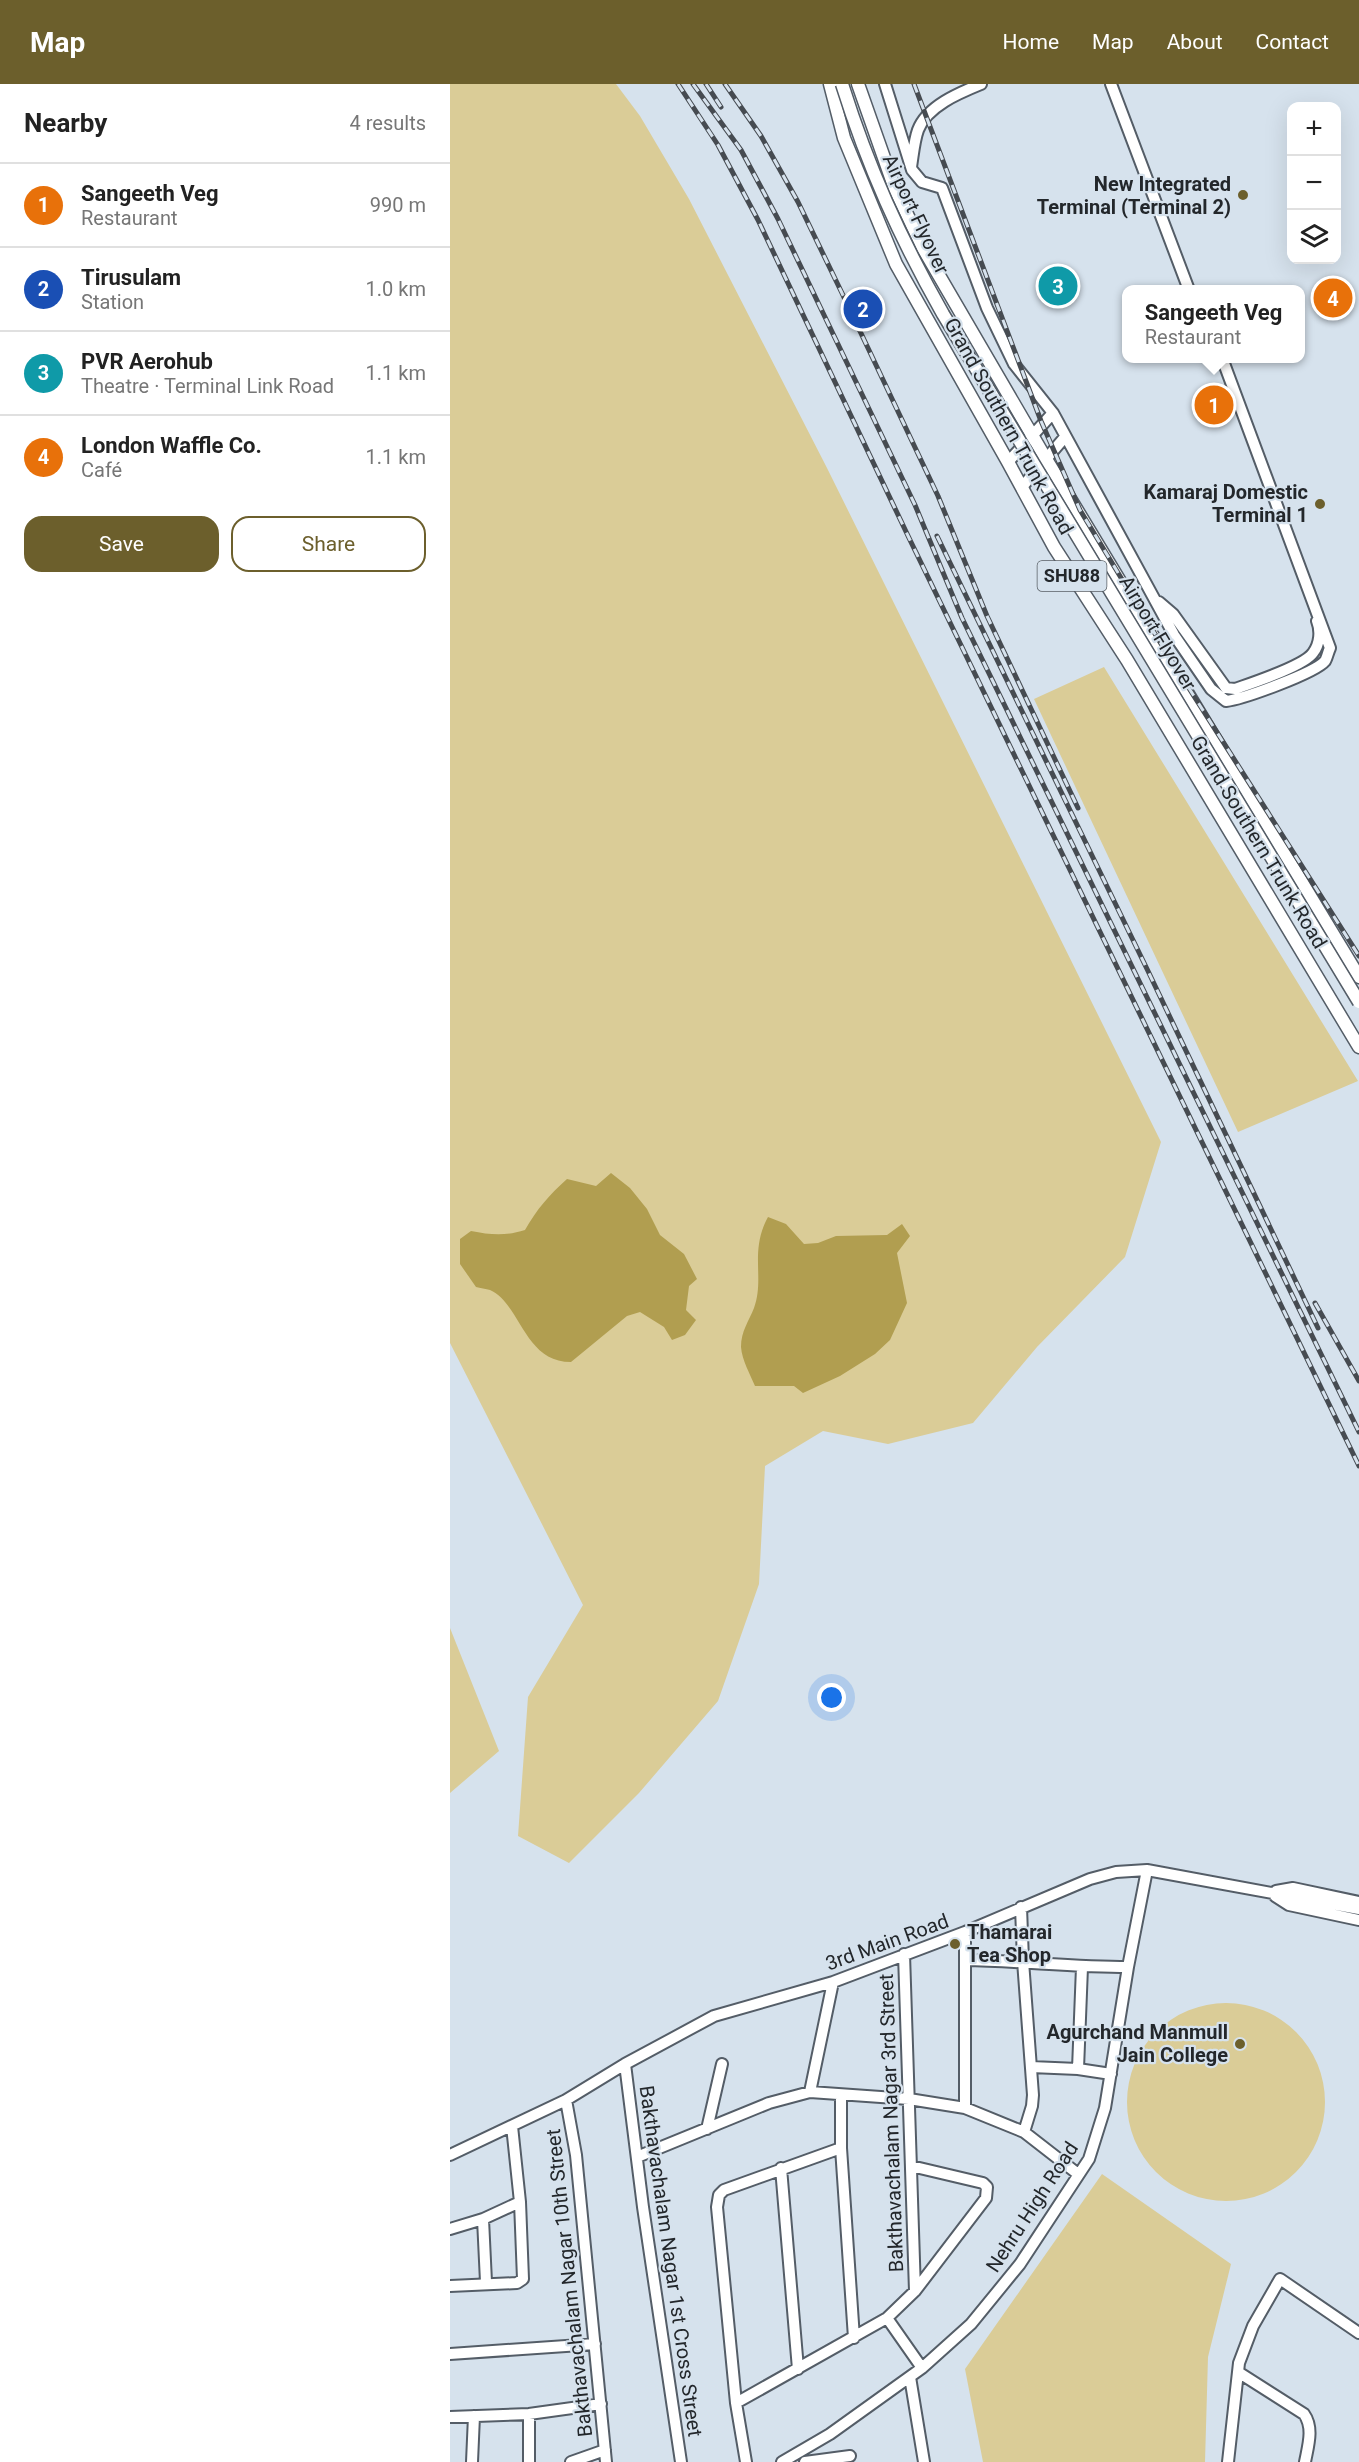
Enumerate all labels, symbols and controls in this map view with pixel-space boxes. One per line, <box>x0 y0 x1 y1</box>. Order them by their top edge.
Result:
text: Map <box>30 26 85 59</box>
text: Home <box>1003 30 1059 54</box>
text: Map <box>1092 30 1134 54</box>
text: About <box>1167 30 1223 54</box>
text: Contact <box>1256 30 1329 54</box>
map controls <box>1287 102 1341 264</box>
button: + <box>1287 102 1341 156</box>
text: Nearby <box>24 108 107 138</box>
text: 4 results <box>350 111 426 135</box>
street label: Airport Flyover <box>878 150 954 278</box>
button: − <box>1287 156 1341 210</box>
place label: New Integrated Terminal (Terminal 2) <box>1037 172 1231 219</box>
text: Sangeeth Veg <box>81 181 219 206</box>
marker: New Integrated Terminal (Terminal 2) <box>1236 188 1250 202</box>
text: 1 <box>38 193 49 217</box>
text: 990 m <box>370 193 426 217</box>
text: Restaurant <box>81 206 178 230</box>
button: layers <box>1287 210 1341 264</box>
pin: 3 <box>1038 264 1078 308</box>
text: Tirusulam <box>81 265 181 290</box>
pin: 4 <box>1314 276 1352 320</box>
text: 2 <box>38 277 49 301</box>
text: 1.0 km <box>366 277 426 301</box>
popup <box>1122 285 1305 363</box>
pin: 2 <box>844 286 882 332</box>
text: Station <box>81 290 144 314</box>
text: Sangeeth Veg <box>1145 300 1282 325</box>
street label: Grand Southern Trunk Road <box>939 313 1079 539</box>
text: Restaurant <box>1145 325 1241 349</box>
text: PVR Aerohub <box>81 349 213 374</box>
text: 3 <box>38 361 49 385</box>
text: 1.1 km <box>366 361 426 385</box>
text: Theatre · Terminal Link Road <box>81 374 334 398</box>
pin: 1 <box>1194 382 1233 428</box>
text: London Waffle Co. <box>81 433 262 458</box>
text: 4 <box>38 445 49 469</box>
text: 1.1 km <box>366 445 426 469</box>
text: Café <box>81 458 122 482</box>
place label: Kamaraj Domestic Terminal 1 <box>1144 480 1308 527</box>
marker: Kamaraj Domestic Terminal 1 <box>1313 497 1327 511</box>
button: Save <box>24 516 219 572</box>
button: Share <box>231 516 426 572</box>
road number: SHU88 <box>1038 561 1106 591</box>
street label: Airport Flyover <box>1114 571 1202 695</box>
street label: Grand Southern Trunk Road <box>1186 731 1332 953</box>
your location <box>817 1683 846 1712</box>
street label: 3rd Main Road <box>822 1909 952 1975</box>
place label: Thamarai Tea Shop <box>967 1920 1052 1967</box>
marker: Thamarai Tea Shop <box>948 1937 962 1951</box>
street label: Bakthavachalam Nagar 3rd Street <box>874 1973 908 2273</box>
place label: Agurchand Manmull Jain College <box>1046 2020 1228 2067</box>
marker: Agurchand Manmull Jain College <box>1233 2037 1247 2051</box>
street label: Bakthavachalam Nagar 1st Cross Street <box>634 2084 708 2438</box>
street label: Bakthavachalam Nagar 10th Street <box>541 2128 597 2438</box>
street label: Nehru High Road <box>981 2137 1083 2277</box>

